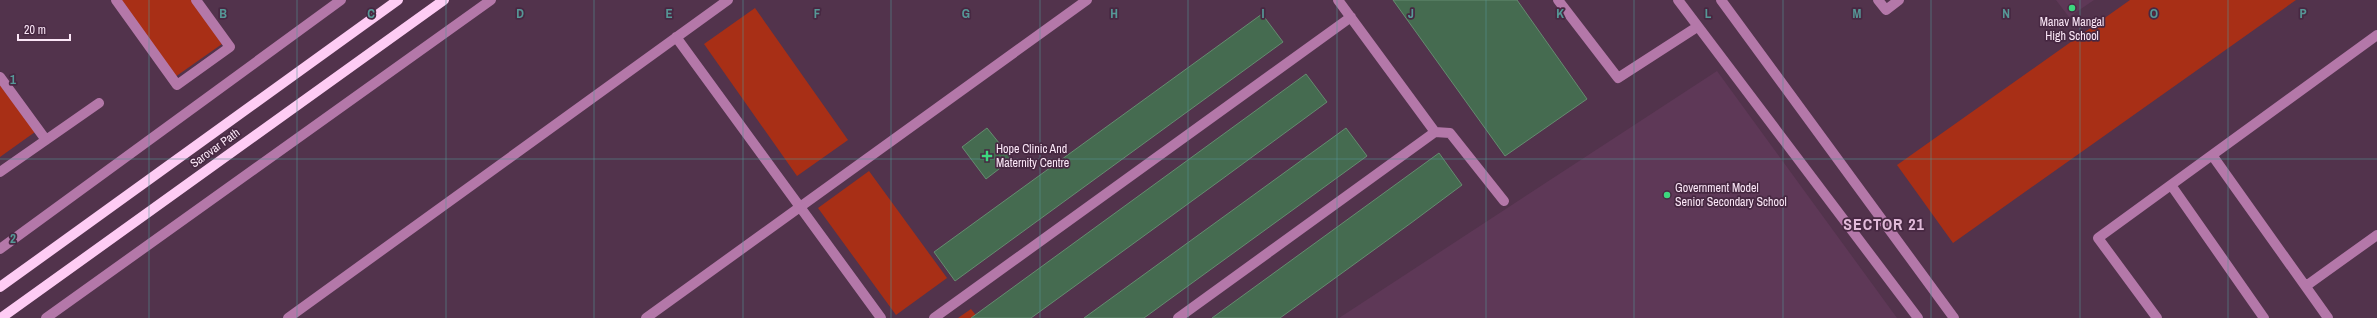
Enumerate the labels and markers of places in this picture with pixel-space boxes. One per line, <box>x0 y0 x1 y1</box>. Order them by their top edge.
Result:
marker: Manav Mangal High School <box>2067 3 2077 13</box>
place label: Manav Mangal High School <box>2040 14 2104 44</box>
place label: Hope Clinic And Maternity Centre <box>996 141 1069 171</box>
marker: Hope Clinic And Maternity Centre <box>981 150 993 162</box>
place label: Government Model Senior Secondary School <box>1675 180 1787 210</box>
marker: Government Model Senior Secondary School <box>1662 190 1672 200</box>

